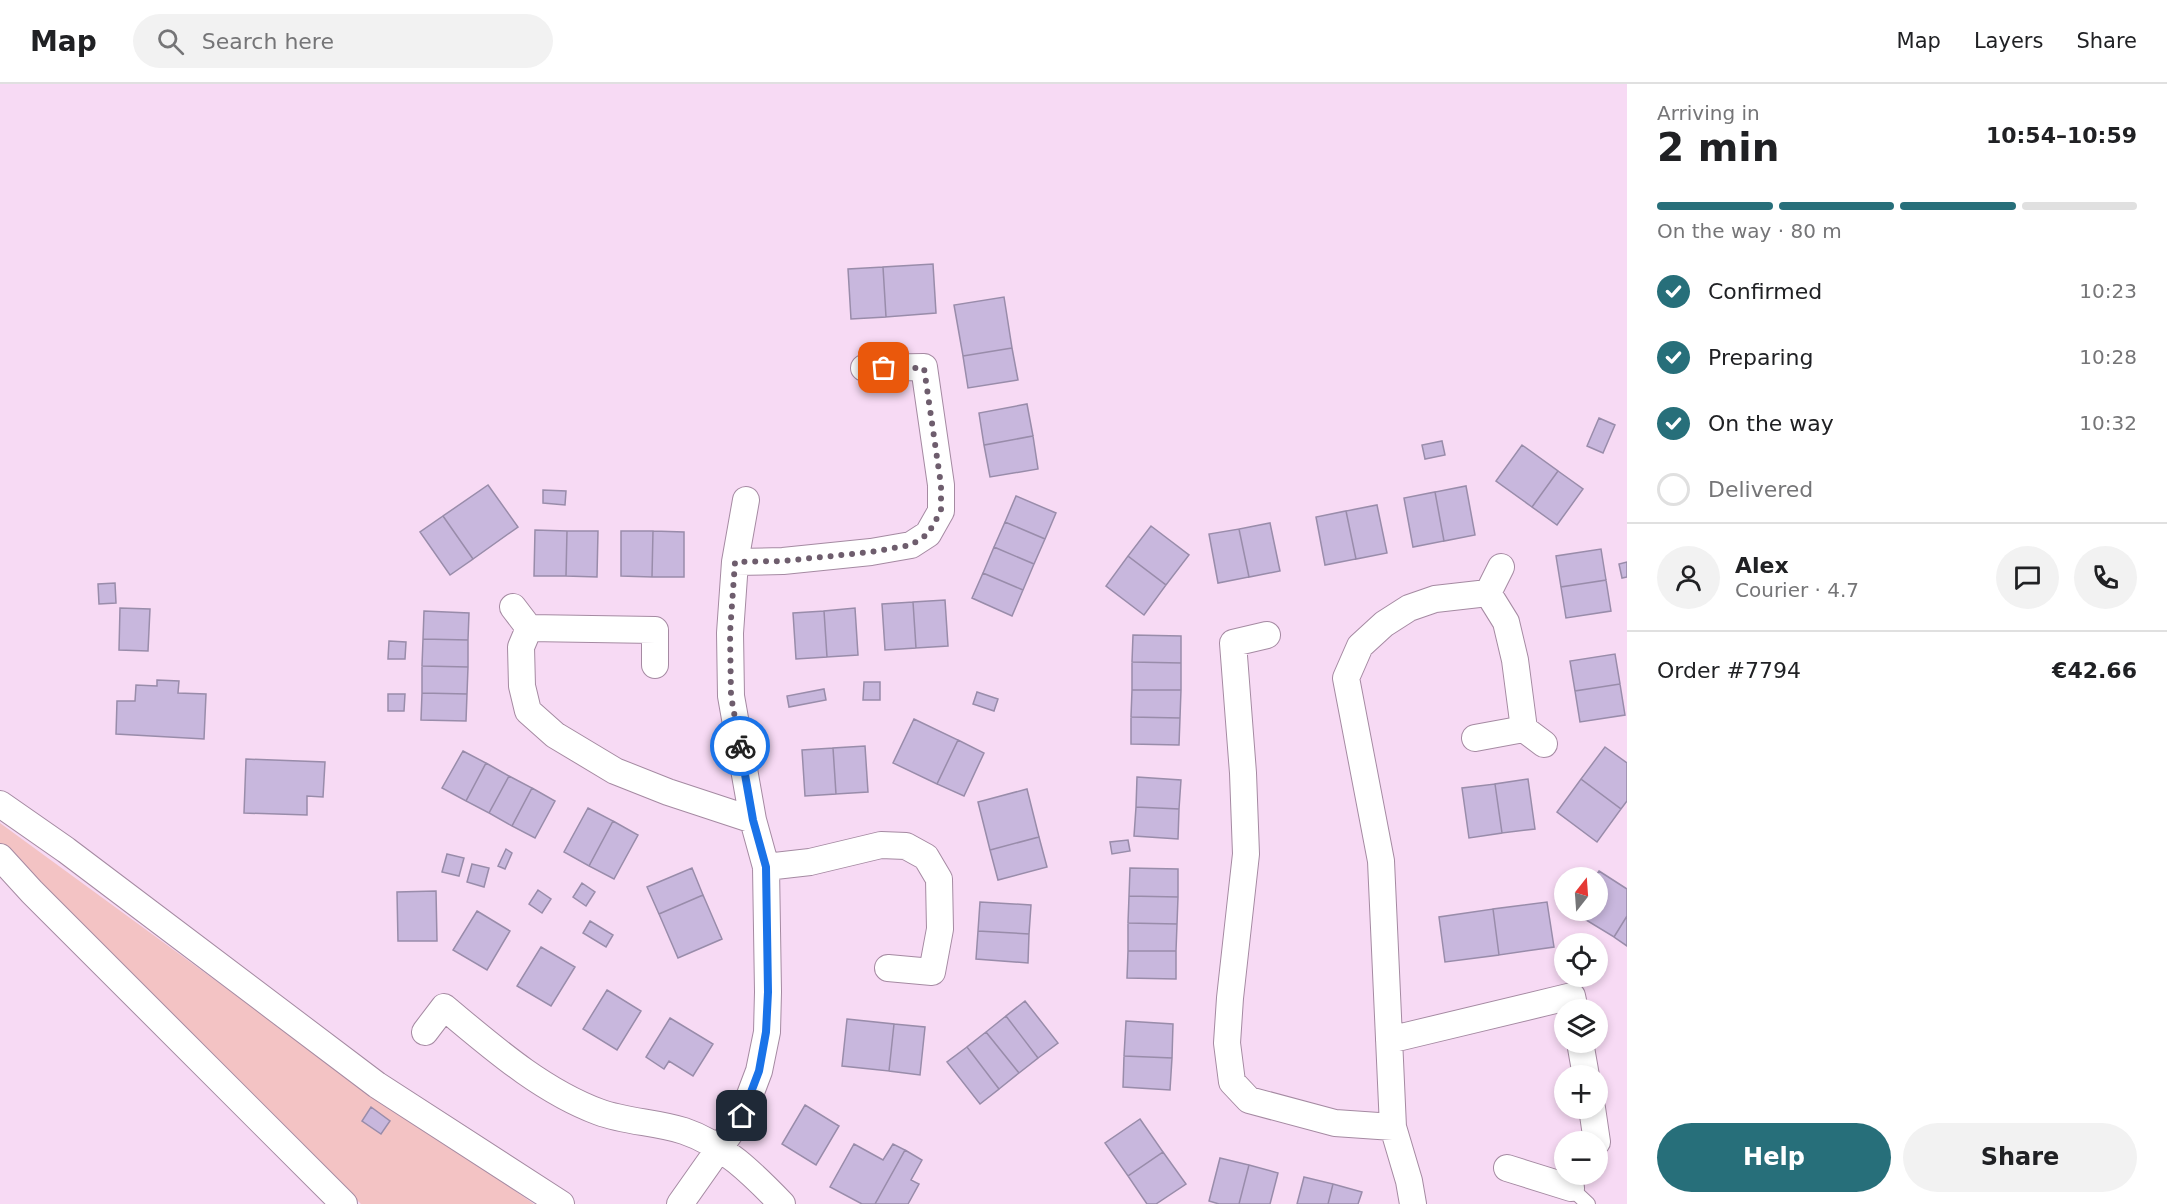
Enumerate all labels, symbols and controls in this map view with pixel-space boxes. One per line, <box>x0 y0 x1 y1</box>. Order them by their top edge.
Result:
search box <box>133 14 553 68</box>
text: Map <box>30 25 97 58</box>
icon: search <box>154 25 187 58</box>
text: Search here <box>202 29 334 54</box>
text: Map <box>1897 29 1941 53</box>
text: Layers <box>1974 29 2043 53</box>
text: Share <box>2076 29 2137 53</box>
text: Arriving in <box>1657 101 1760 125</box>
text: 10:54–10:59 <box>1986 123 2137 148</box>
text: 2 min <box>1657 125 1779 170</box>
text: On the way · 80 m <box>1657 219 1842 243</box>
icon: check <box>1657 275 1690 308</box>
text: Confirmed <box>1708 279 1822 304</box>
text: 10:23 <box>2079 279 2137 303</box>
icon: check <box>1657 341 1690 374</box>
pin <box>858 342 909 393</box>
text: Preparing <box>1708 345 1814 370</box>
text: 10:28 <box>2079 345 2137 369</box>
icon: bag <box>867 351 900 384</box>
icon: check <box>1657 407 1690 440</box>
text: On the way <box>1708 411 1834 436</box>
text: 10:32 <box>2079 411 2137 435</box>
text: Delivered <box>1708 477 1813 502</box>
button: person <box>1657 546 1720 609</box>
button: chat <box>1996 546 2059 609</box>
button: phone <box>2074 546 2137 609</box>
text: Alex <box>1735 553 1789 578</box>
text: Courier · 4.7 <box>1735 578 1859 602</box>
text: Order #7794 <box>1657 658 1801 683</box>
text: €42.66 <box>2052 658 2137 683</box>
courier <box>710 716 770 776</box>
icon: bike <box>724 730 757 763</box>
north arrow <box>1554 867 1608 921</box>
map controls <box>1554 867 1608 1185</box>
button: locate <box>1554 933 1608 987</box>
button: layers <box>1554 999 1608 1053</box>
button: + <box>1554 1065 1608 1119</box>
pin <box>716 1090 767 1141</box>
icon: home <box>725 1099 758 1132</box>
button: Help <box>1657 1123 1891 1192</box>
button: Share <box>1903 1123 2137 1192</box>
button: − <box>1554 1131 1608 1185</box>

